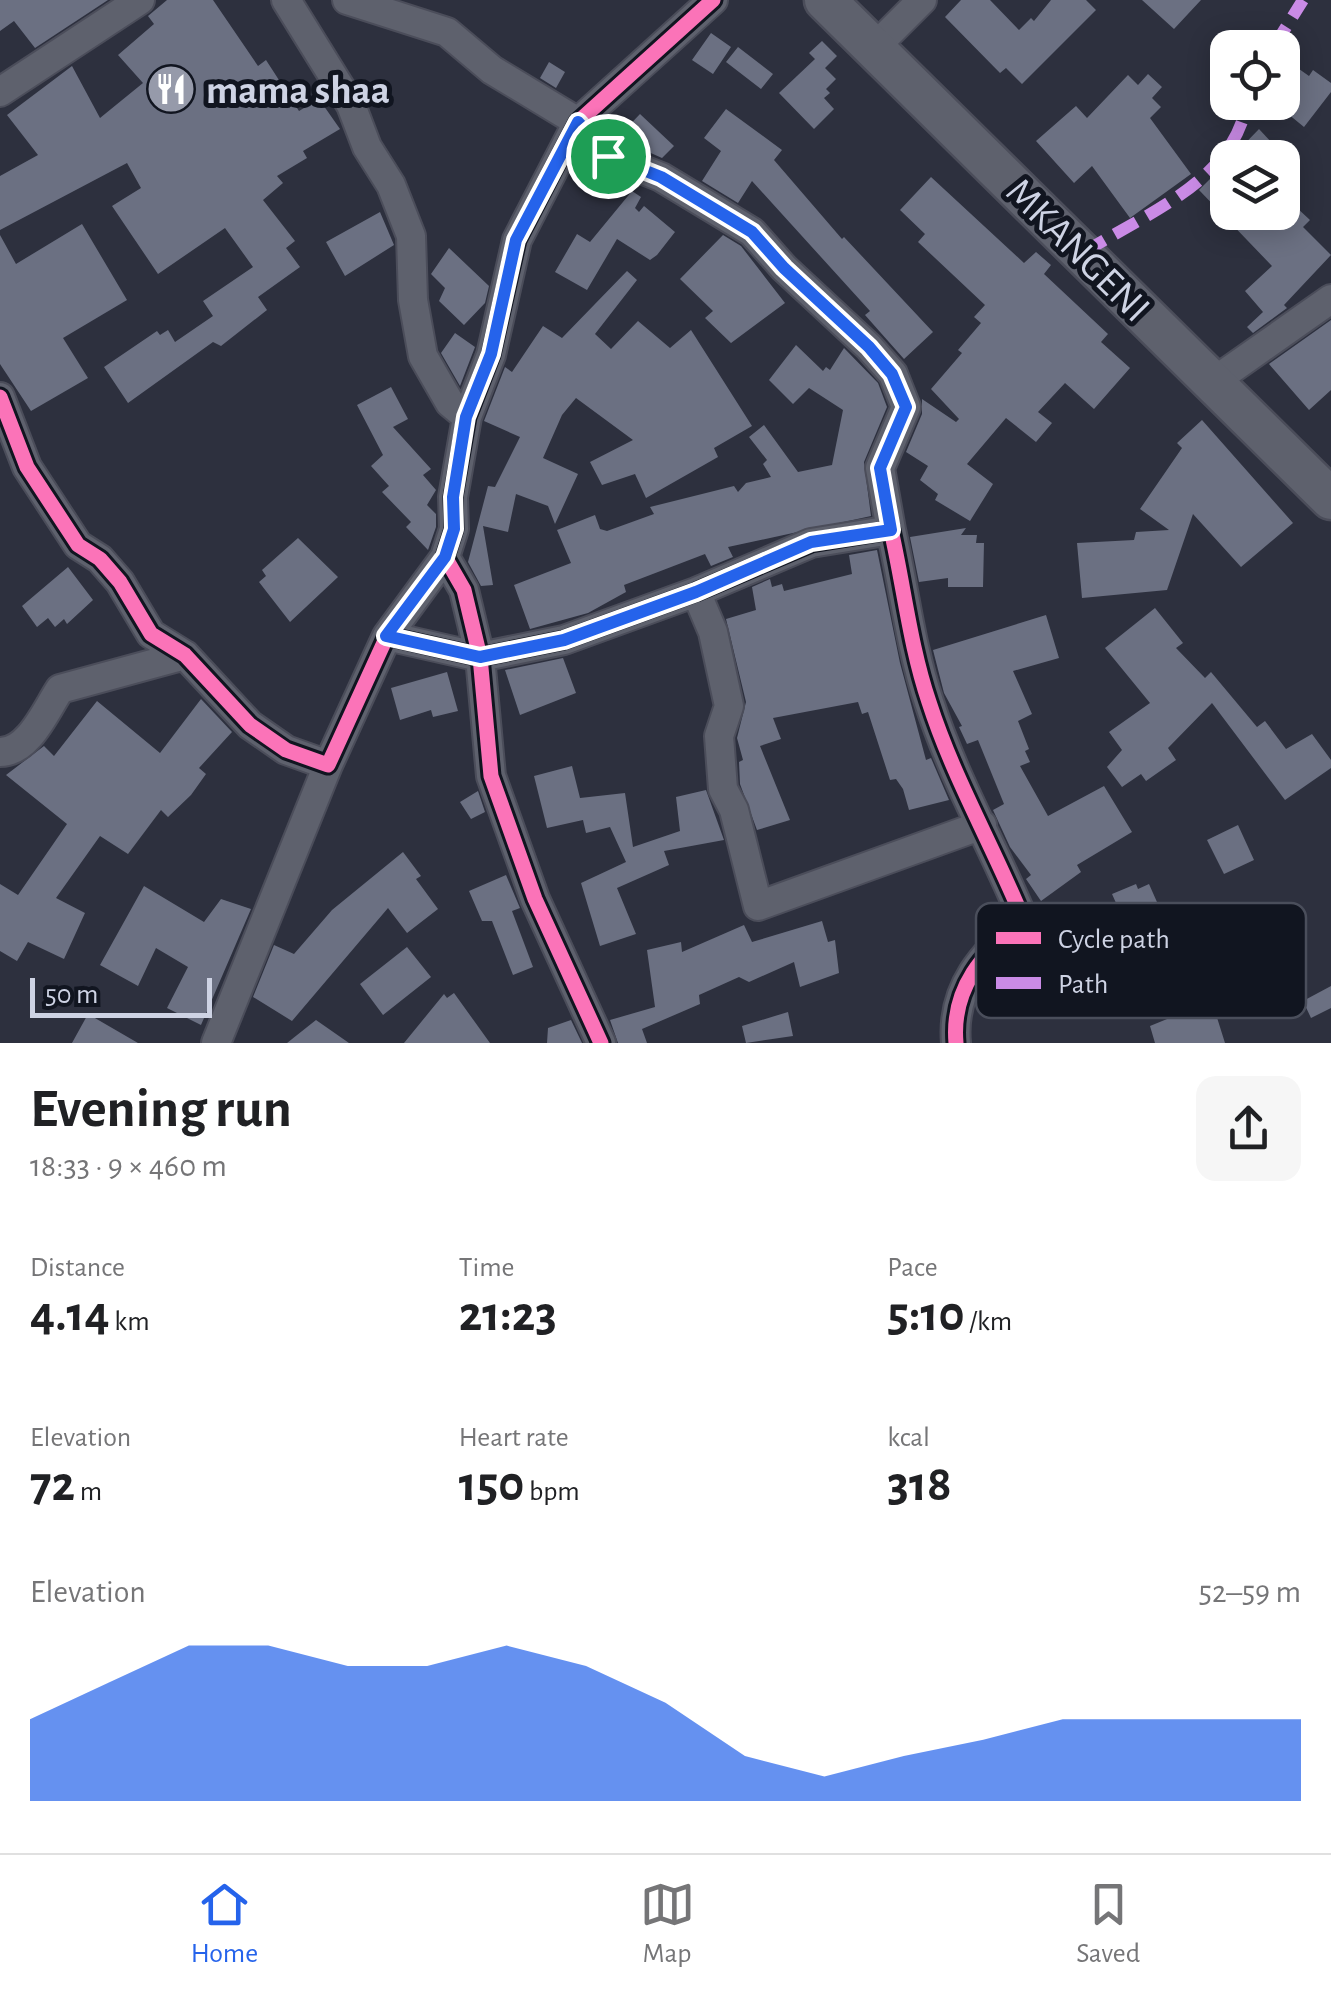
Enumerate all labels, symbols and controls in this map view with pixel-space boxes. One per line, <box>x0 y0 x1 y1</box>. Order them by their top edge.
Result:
map controls <box>1210 30 1300 230</box>
button: locate <box>1210 30 1300 120</box>
restaurant icon: mama shaa <box>145 63 197 115</box>
place label: mama shaa <box>206 71 390 111</box>
pin <box>566 114 651 199</box>
icon: arrive <box>581 129 636 184</box>
button: layers <box>1210 140 1300 230</box>
street label: MKANGENI <box>998 171 1157 330</box>
legend <box>976 903 1306 1018</box>
text: Cycle path <box>1058 926 1170 954</box>
text: Path <box>1058 971 1108 999</box>
scale bar <box>30 973 212 1018</box>
text: 50 m <box>45 981 99 1009</box>
button: share <box>1196 1076 1301 1181</box>
text: Evening run <box>30 1082 292 1137</box>
text: 18:33 · 9 × 460 m <box>30 1150 227 1182</box>
text: Distance <box>30 1254 125 1282</box>
text: Time <box>459 1254 514 1282</box>
text: Pace <box>887 1254 938 1282</box>
text: 4.14 <box>30 1290 110 1340</box>
text: 21:23 <box>459 1290 557 1340</box>
text: 5:10 <box>887 1290 964 1340</box>
text: km <box>110 1308 150 1336</box>
text: /km <box>964 1308 1012 1336</box>
text: Elevation <box>30 1424 131 1452</box>
text: Heart rate <box>459 1424 569 1452</box>
text: kcal <box>887 1424 930 1452</box>
text: 72 <box>30 1460 75 1510</box>
text: 150 <box>459 1460 524 1510</box>
text: 318 <box>887 1460 952 1510</box>
text: m <box>75 1478 102 1506</box>
text: bpm <box>524 1478 580 1506</box>
text: Elevation <box>30 1576 146 1608</box>
text: 52–59 m <box>1199 1576 1301 1608</box>
tab: Home <box>191 1877 258 1971</box>
tab: Map <box>640 1877 695 1971</box>
tab: Saved <box>1076 1877 1140 1971</box>

